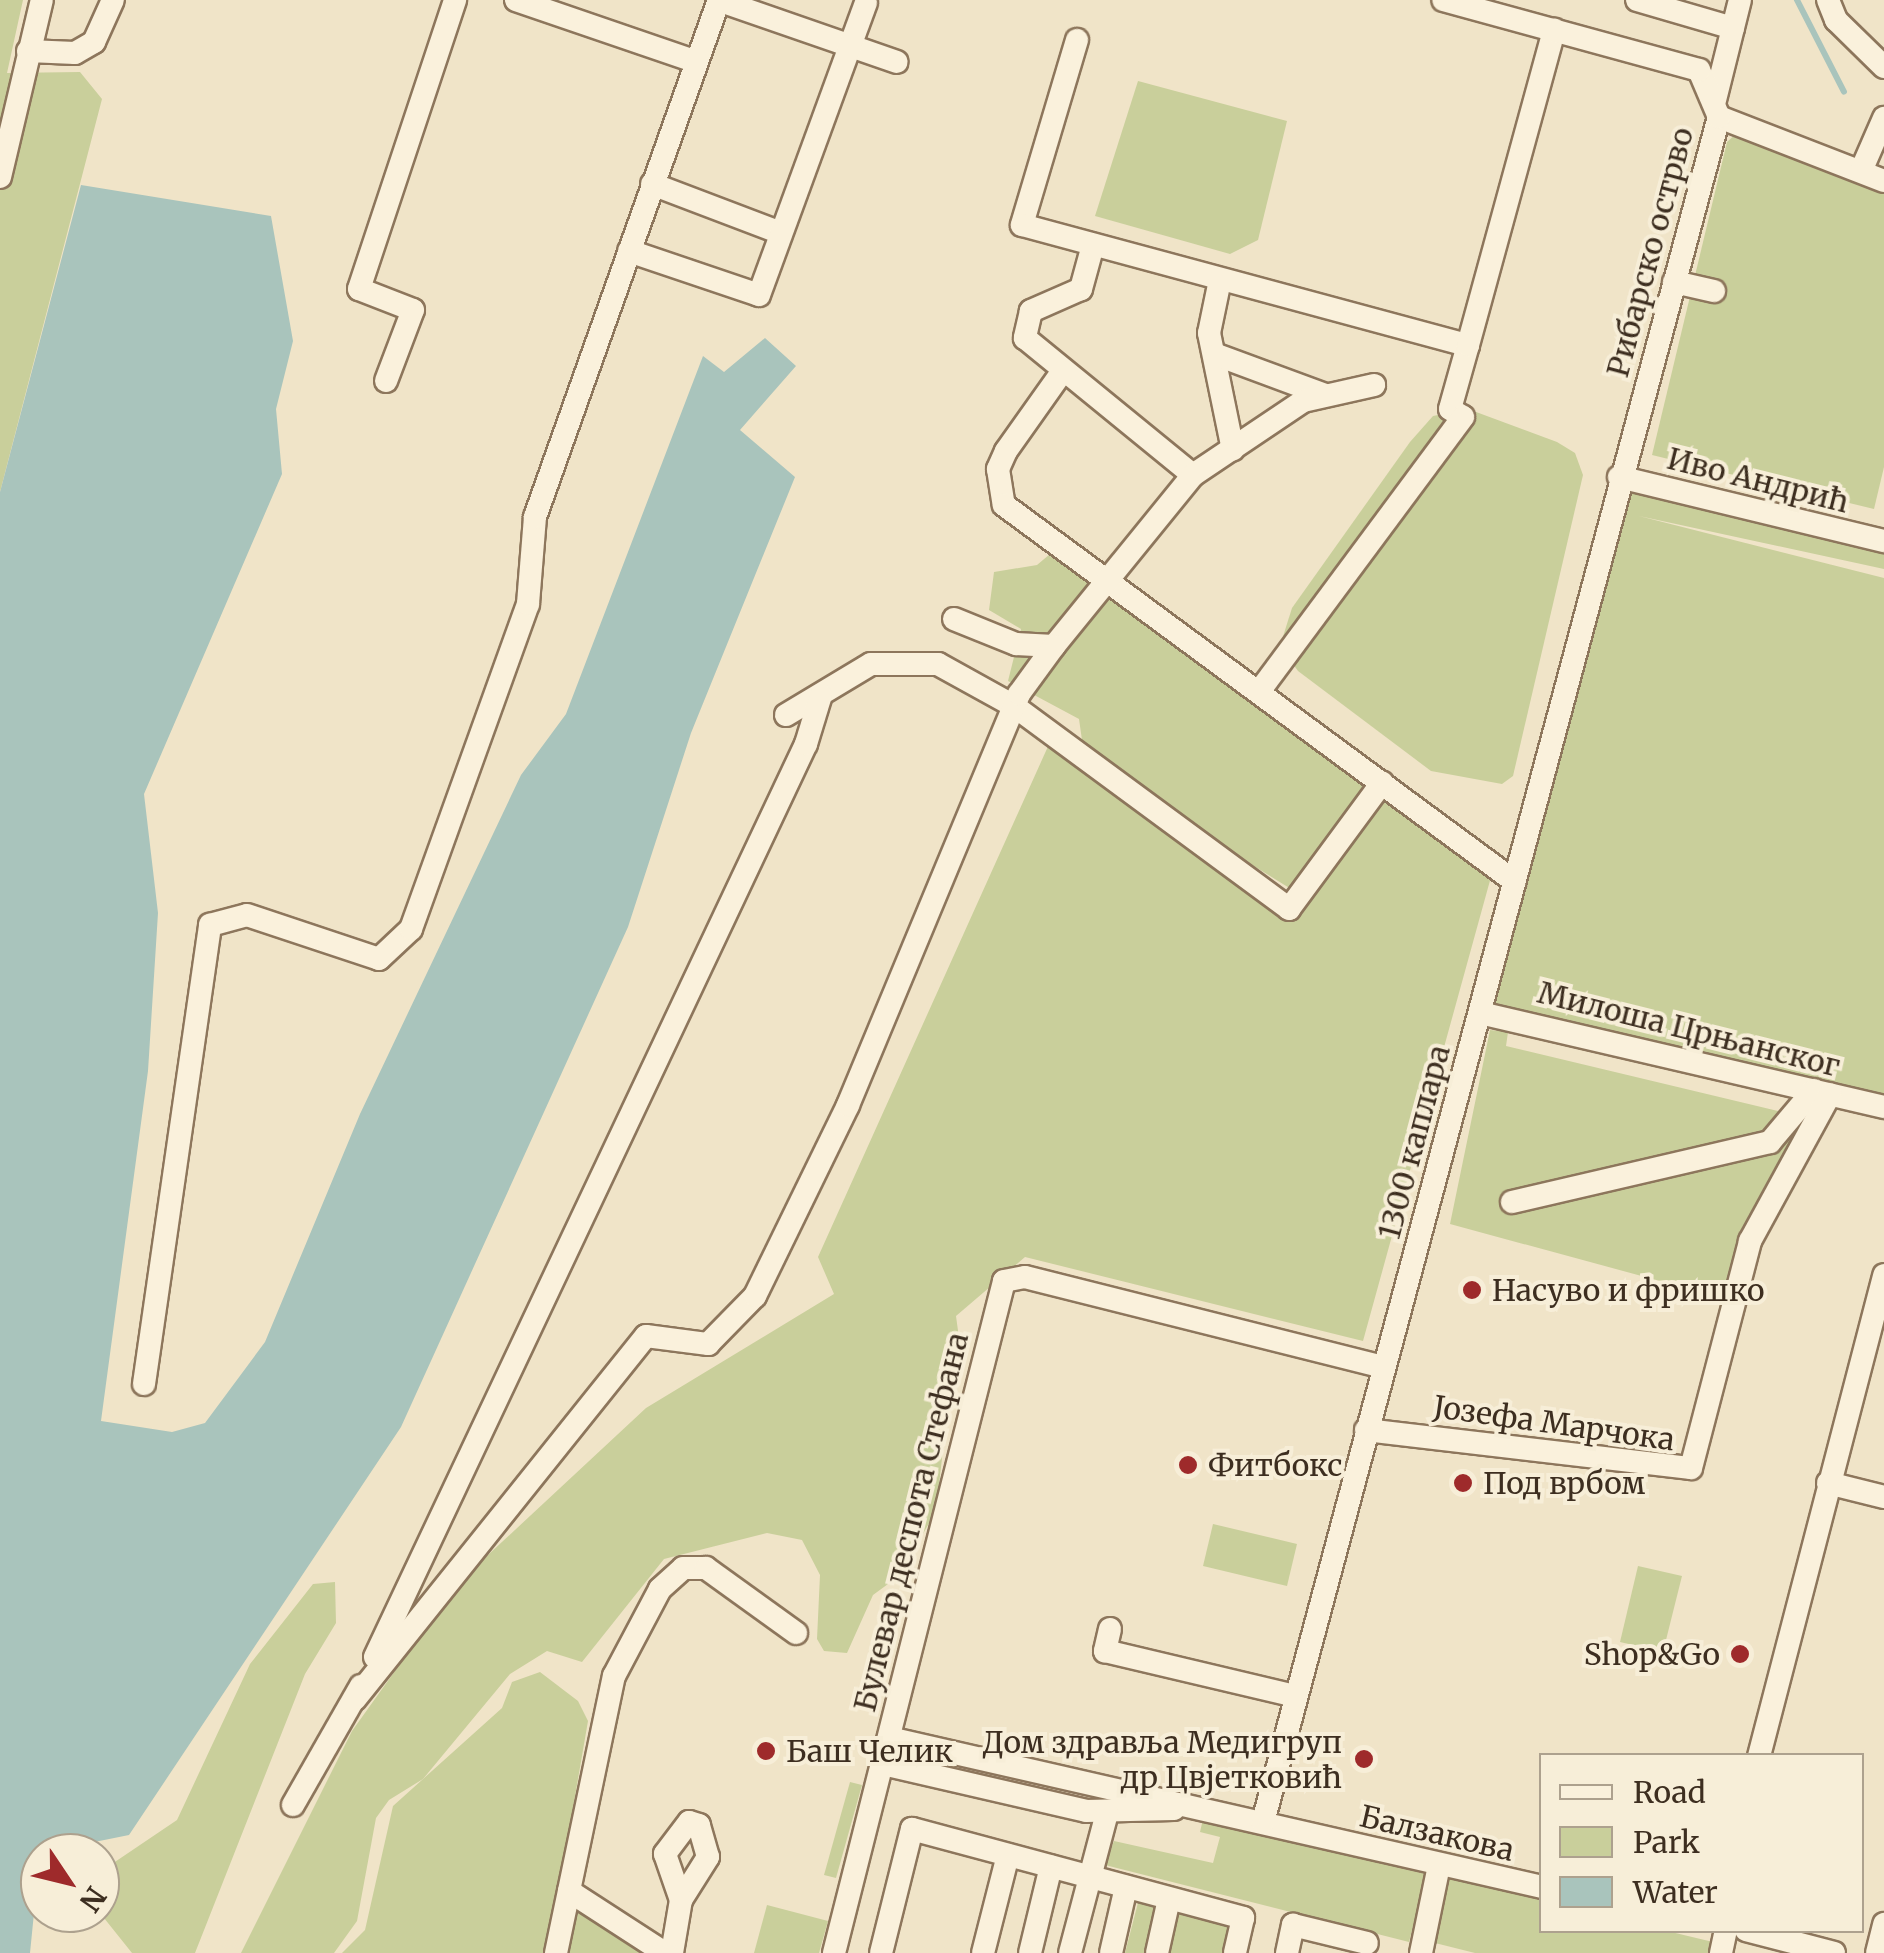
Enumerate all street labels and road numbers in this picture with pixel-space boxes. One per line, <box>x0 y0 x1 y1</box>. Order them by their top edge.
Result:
street label: Рибарско острво <box>1599 123 1701 381</box>
street label: Иво Андрић <box>1664 440 1852 520</box>
street label: Милоша Црњанског <box>1534 974 1844 1084</box>
street label: 1300 каплара <box>1371 1041 1457 1243</box>
street label: Булевар деспота Стефана <box>846 1329 976 1715</box>
street label: Јозефа Марчока <box>1431 1388 1677 1458</box>
street label: Балзакова <box>1356 1798 1518 1868</box>

